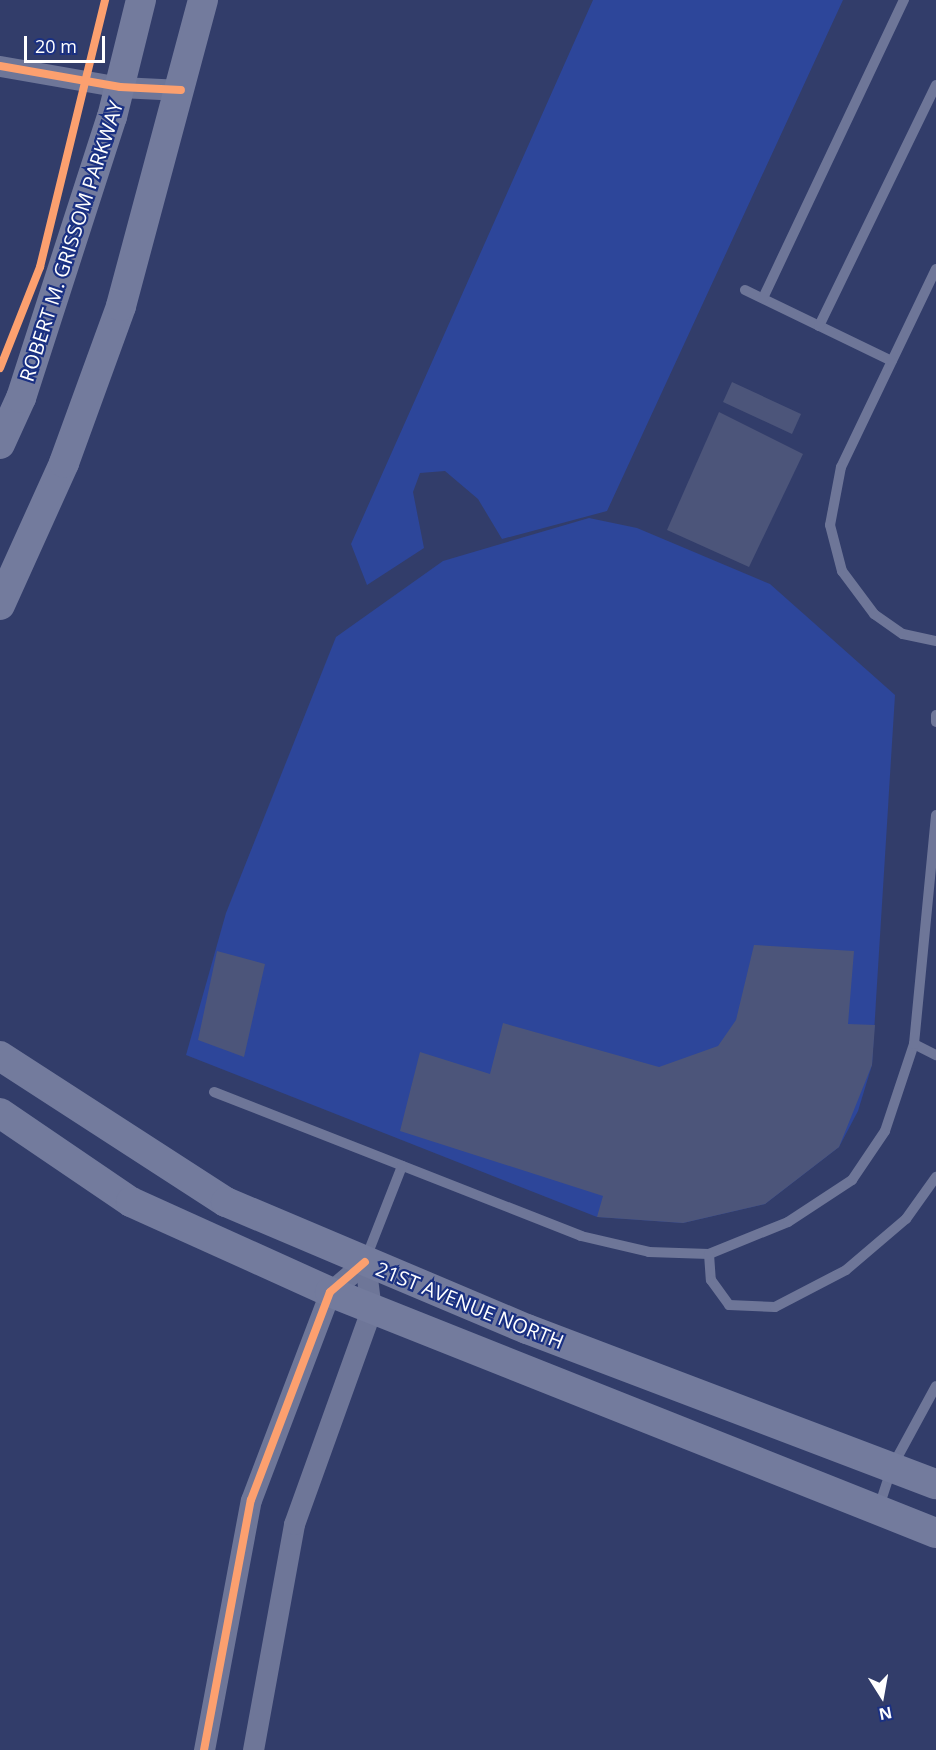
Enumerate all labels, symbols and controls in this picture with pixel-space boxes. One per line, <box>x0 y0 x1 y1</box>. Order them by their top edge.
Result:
scale bar <box>27 24 108 62</box>
text: 20 m <box>35 34 77 58</box>
street label: ROBERT M. GRISSOM PARKWAY <box>14 98 128 384</box>
street label: 21ST AVENUE NORTH <box>373 1256 567 1354</box>
north arrow <box>852 1666 912 1726</box>
text: N <box>877 1702 894 1726</box>

